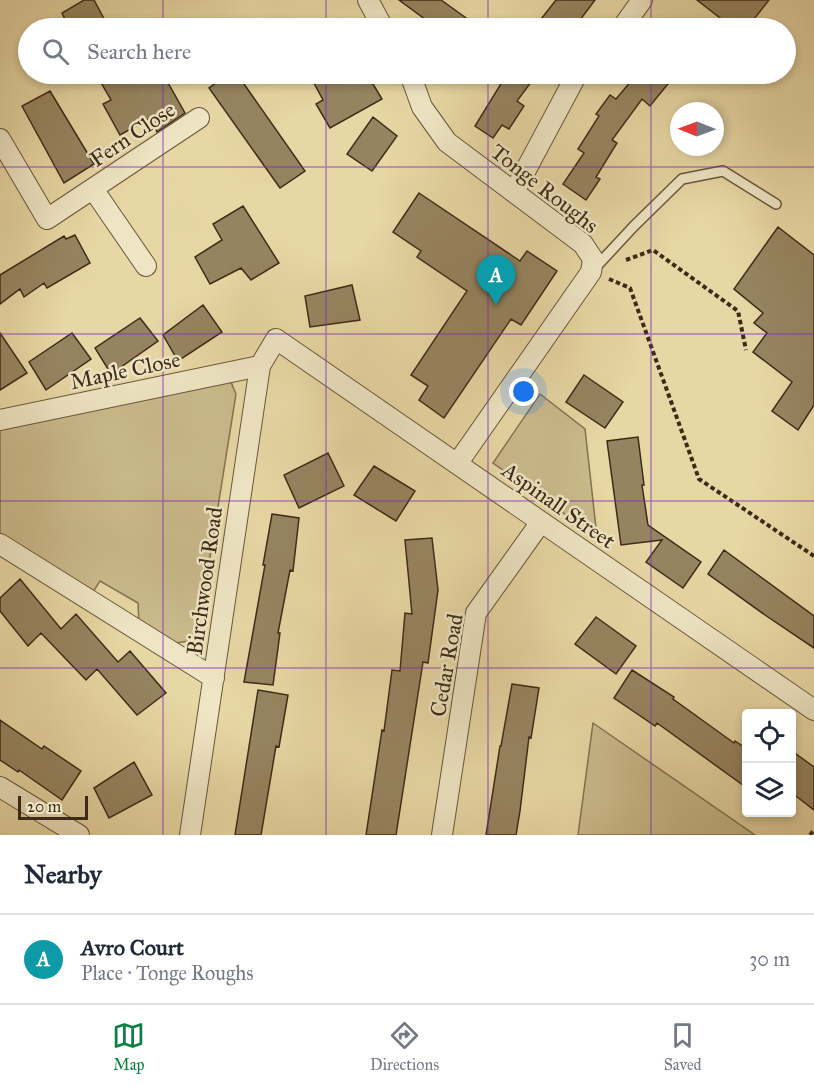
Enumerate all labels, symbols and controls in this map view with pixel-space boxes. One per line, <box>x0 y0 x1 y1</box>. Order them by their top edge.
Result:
search box <box>18 18 796 84</box>
icon: search <box>39 35 72 68</box>
text: Search here <box>87 38 191 65</box>
street label: Fern Close <box>84 96 180 173</box>
north arrow <box>670 102 724 156</box>
street label: Tonge Roughs <box>485 138 604 239</box>
pin: A <box>476 256 516 305</box>
street label: Maple Close <box>68 346 183 395</box>
your location <box>509 377 538 406</box>
street label: Aspinall Street <box>496 456 621 555</box>
street label: Birchwood Road <box>181 505 228 657</box>
street label: Cedar Road <box>424 611 469 719</box>
map controls <box>742 709 796 817</box>
button: locate <box>742 709 796 763</box>
button: layers <box>742 763 796 817</box>
scale bar <box>18 793 88 820</box>
text: 20 m <box>27 797 61 816</box>
text: Nearby <box>24 858 102 890</box>
text: Avro Court <box>81 934 184 961</box>
text: A <box>37 947 50 971</box>
text: 30 m <box>749 947 790 971</box>
text: Place · Tonge Roughs <box>81 961 254 985</box>
tab: Map <box>112 1019 145 1074</box>
tab: Directions <box>370 1019 439 1074</box>
tab: Saved <box>664 1019 702 1074</box>

